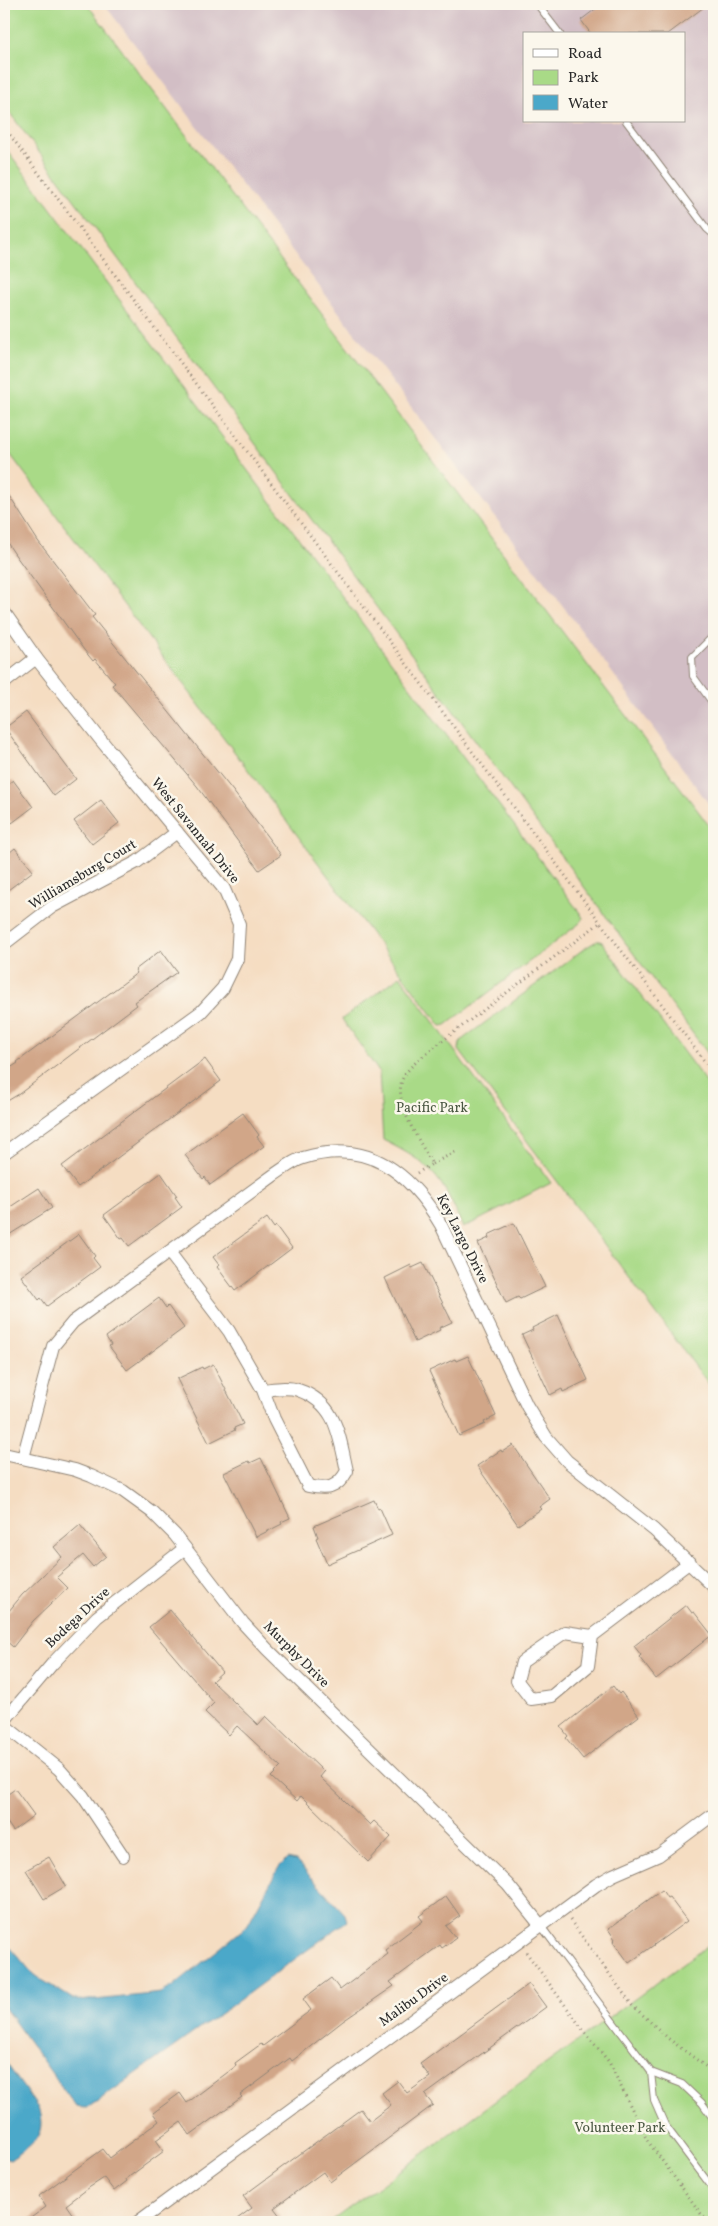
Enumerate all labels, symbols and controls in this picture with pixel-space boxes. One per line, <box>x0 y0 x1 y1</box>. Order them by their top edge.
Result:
legend <box>523 32 686 122</box>
text: Road <box>568 44 602 65</box>
text: Park <box>568 68 599 89</box>
text: Water <box>568 94 608 115</box>
street label: West Savannah Drive <box>146 774 244 888</box>
street label: Williamsburg Court <box>26 835 140 915</box>
park label: Pacific Park <box>396 1099 468 1118</box>
street label: Key Largo Drive <box>431 1191 493 1287</box>
street label: Bodega Drive <box>42 1583 115 1653</box>
street label: Murphy Drive <box>259 1618 333 1692</box>
street label: Malibu Drive <box>376 1968 453 2031</box>
park label: Volunteer Park <box>574 2119 666 2138</box>

